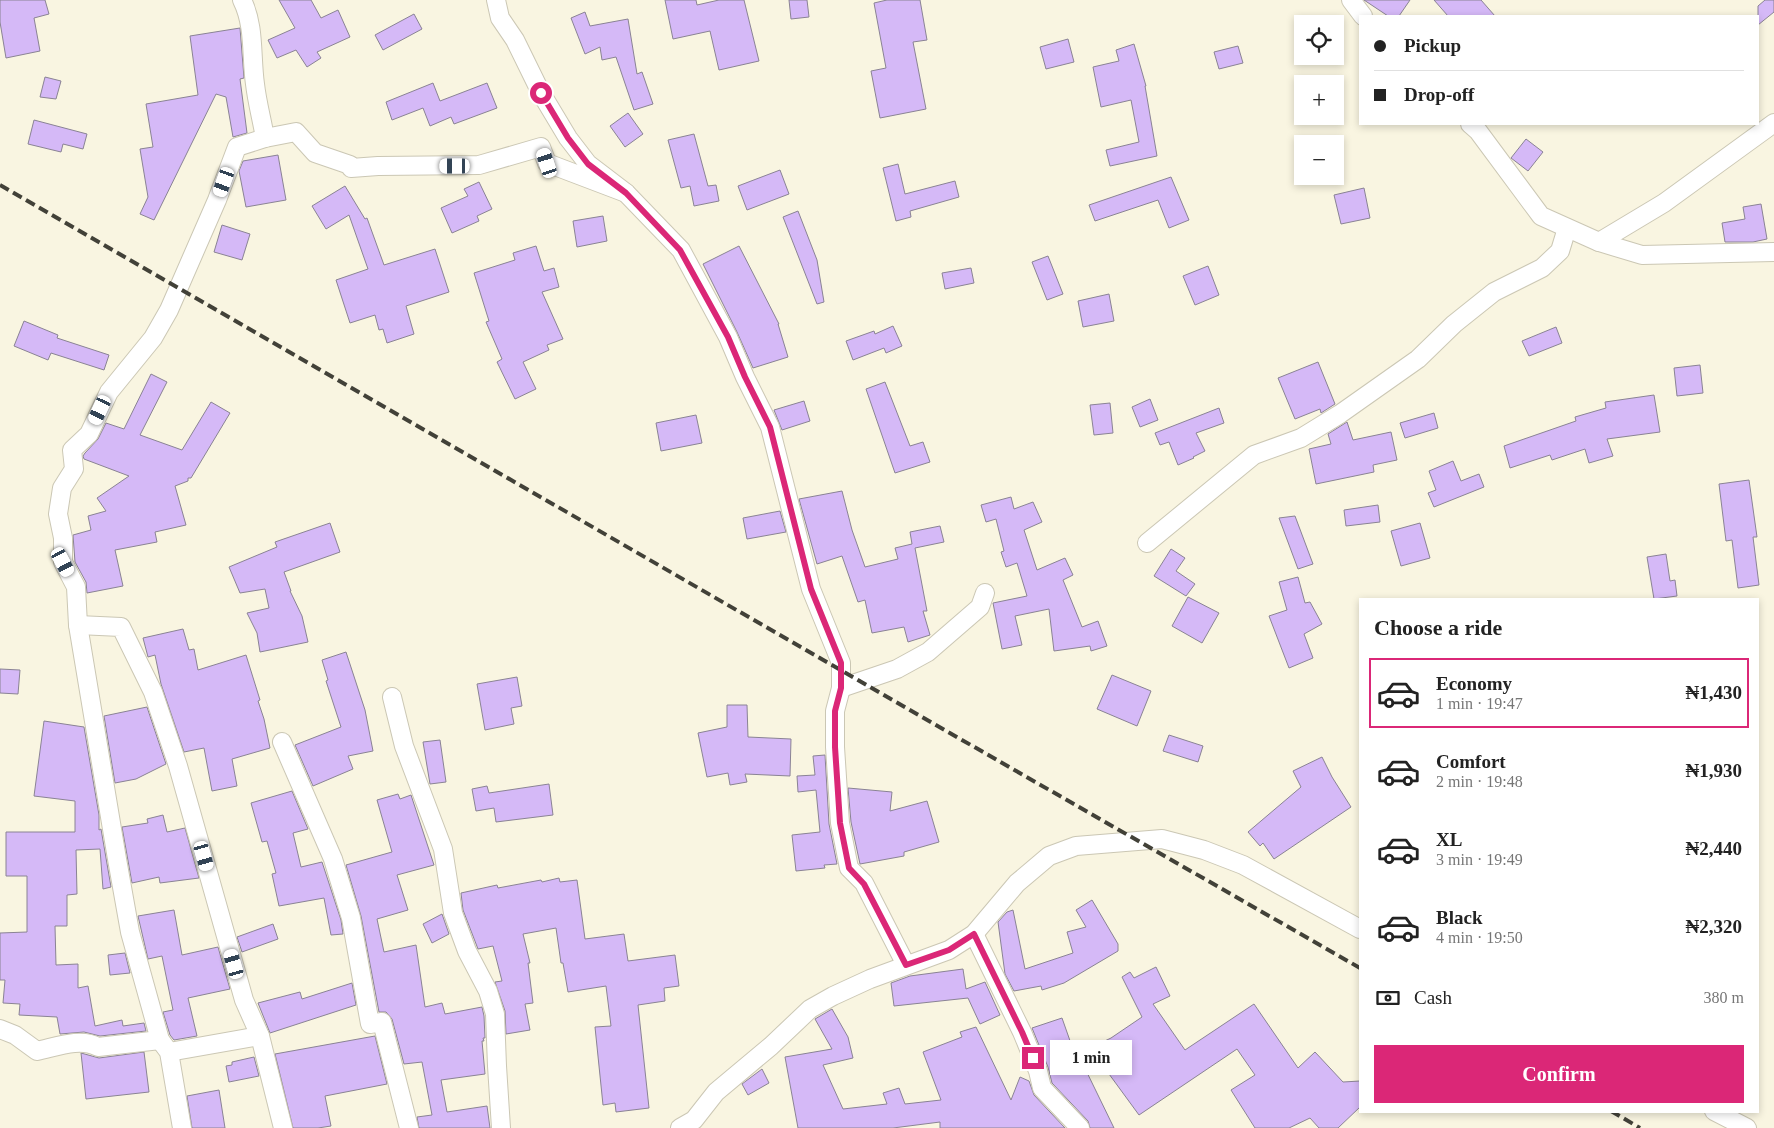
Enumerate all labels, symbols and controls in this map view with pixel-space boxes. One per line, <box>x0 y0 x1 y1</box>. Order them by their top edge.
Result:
map controls <box>1294 15 1344 185</box>
button: locate <box>1294 15 1344 65</box>
text: Pickup <box>1404 35 1461 56</box>
button: + <box>1294 75 1344 125</box>
route start <box>530 82 552 104</box>
text: Drop-off <box>1404 84 1474 105</box>
button: − <box>1294 135 1344 185</box>
car <box>535 146 558 180</box>
car <box>440 159 470 174</box>
car <box>211 165 236 199</box>
car <box>86 393 113 427</box>
car <box>49 545 76 579</box>
text: Choose a ride <box>1374 615 1502 640</box>
icon: car <box>1376 671 1421 716</box>
text: Economy <box>1436 673 1512 694</box>
text: ₦1,430 <box>1686 682 1742 703</box>
text: 1 min · 19:47 <box>1436 695 1523 712</box>
icon: car <box>1376 749 1421 794</box>
text: Comfort <box>1436 751 1506 772</box>
text: ₦1,930 <box>1686 760 1742 781</box>
text: 2 min · 19:48 <box>1436 773 1523 790</box>
icon: car <box>1376 827 1421 872</box>
text: XL <box>1436 829 1462 850</box>
text: ₦2,440 <box>1686 838 1742 859</box>
car <box>192 840 215 872</box>
text: 3 min · 19:49 <box>1436 851 1523 868</box>
icon: car <box>1376 905 1421 950</box>
text: Black <box>1436 907 1482 928</box>
text: ₦2,320 <box>1686 916 1742 937</box>
text: 4 min · 19:50 <box>1436 929 1523 946</box>
car <box>222 948 245 980</box>
icon: cash <box>1374 984 1402 1012</box>
text: Cash <box>1414 987 1452 1008</box>
text: 380 m <box>1704 989 1744 1006</box>
callout: 1 min <box>1050 1040 1133 1076</box>
button: Confirm <box>1374 1045 1744 1103</box>
route end <box>1022 1047 1044 1069</box>
text: 1 min <box>1072 1049 1110 1066</box>

